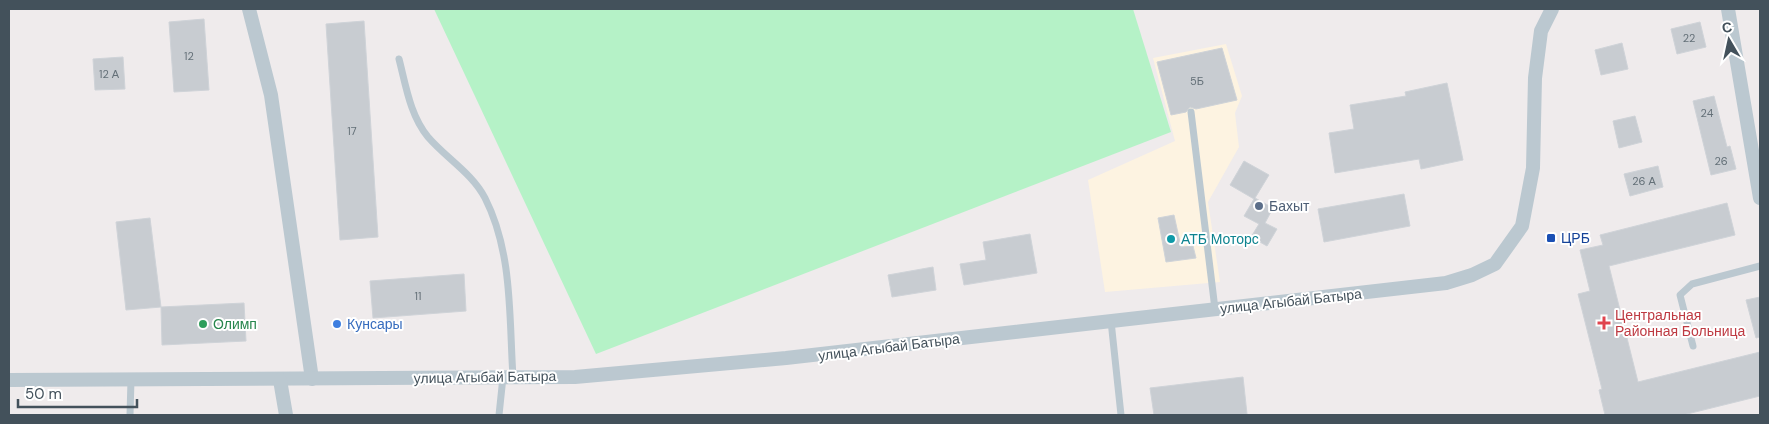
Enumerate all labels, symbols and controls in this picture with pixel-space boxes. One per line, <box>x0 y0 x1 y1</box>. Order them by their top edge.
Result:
north arrow <box>1704 15 1754 65</box>
text: С <box>1721 17 1733 37</box>
house number: 22 <box>1683 31 1695 45</box>
house number: 12 <box>184 49 194 63</box>
house number: 12 А <box>99 67 120 81</box>
house number: 5Б <box>1190 74 1204 88</box>
house number: 24 <box>1701 106 1714 120</box>
house number: 17 <box>347 124 357 138</box>
house number: 26 <box>1714 154 1728 168</box>
house number: 26 А <box>1632 174 1656 188</box>
place label: Бахыт <box>1269 197 1310 215</box>
marker: Бахыт <box>1253 200 1265 212</box>
place label: ЦРБ <box>1561 229 1590 247</box>
place label: АТБ Моторс <box>1181 230 1259 248</box>
marker: ЦРБ <box>1545 232 1557 244</box>
marker: АТБ Моторс <box>1165 233 1177 245</box>
street label: улица Агыбай Батыра <box>1219 285 1363 317</box>
house number: 11 <box>415 289 421 303</box>
place label: Центральная Районная Больница <box>1615 306 1746 340</box>
place label: Олимп <box>213 315 257 333</box>
place label: Кунсары <box>347 315 403 333</box>
marker: Центральная Районная Больница <box>1597 316 1611 330</box>
marker: Олимп <box>197 318 209 330</box>
marker: Кунсары <box>331 318 343 330</box>
street label: улица Агыбай Батыра <box>817 329 961 365</box>
street label: улица Агыбай Батыра <box>414 367 557 387</box>
scale bar <box>18 376 136 408</box>
text: 50 m <box>25 384 62 404</box>

